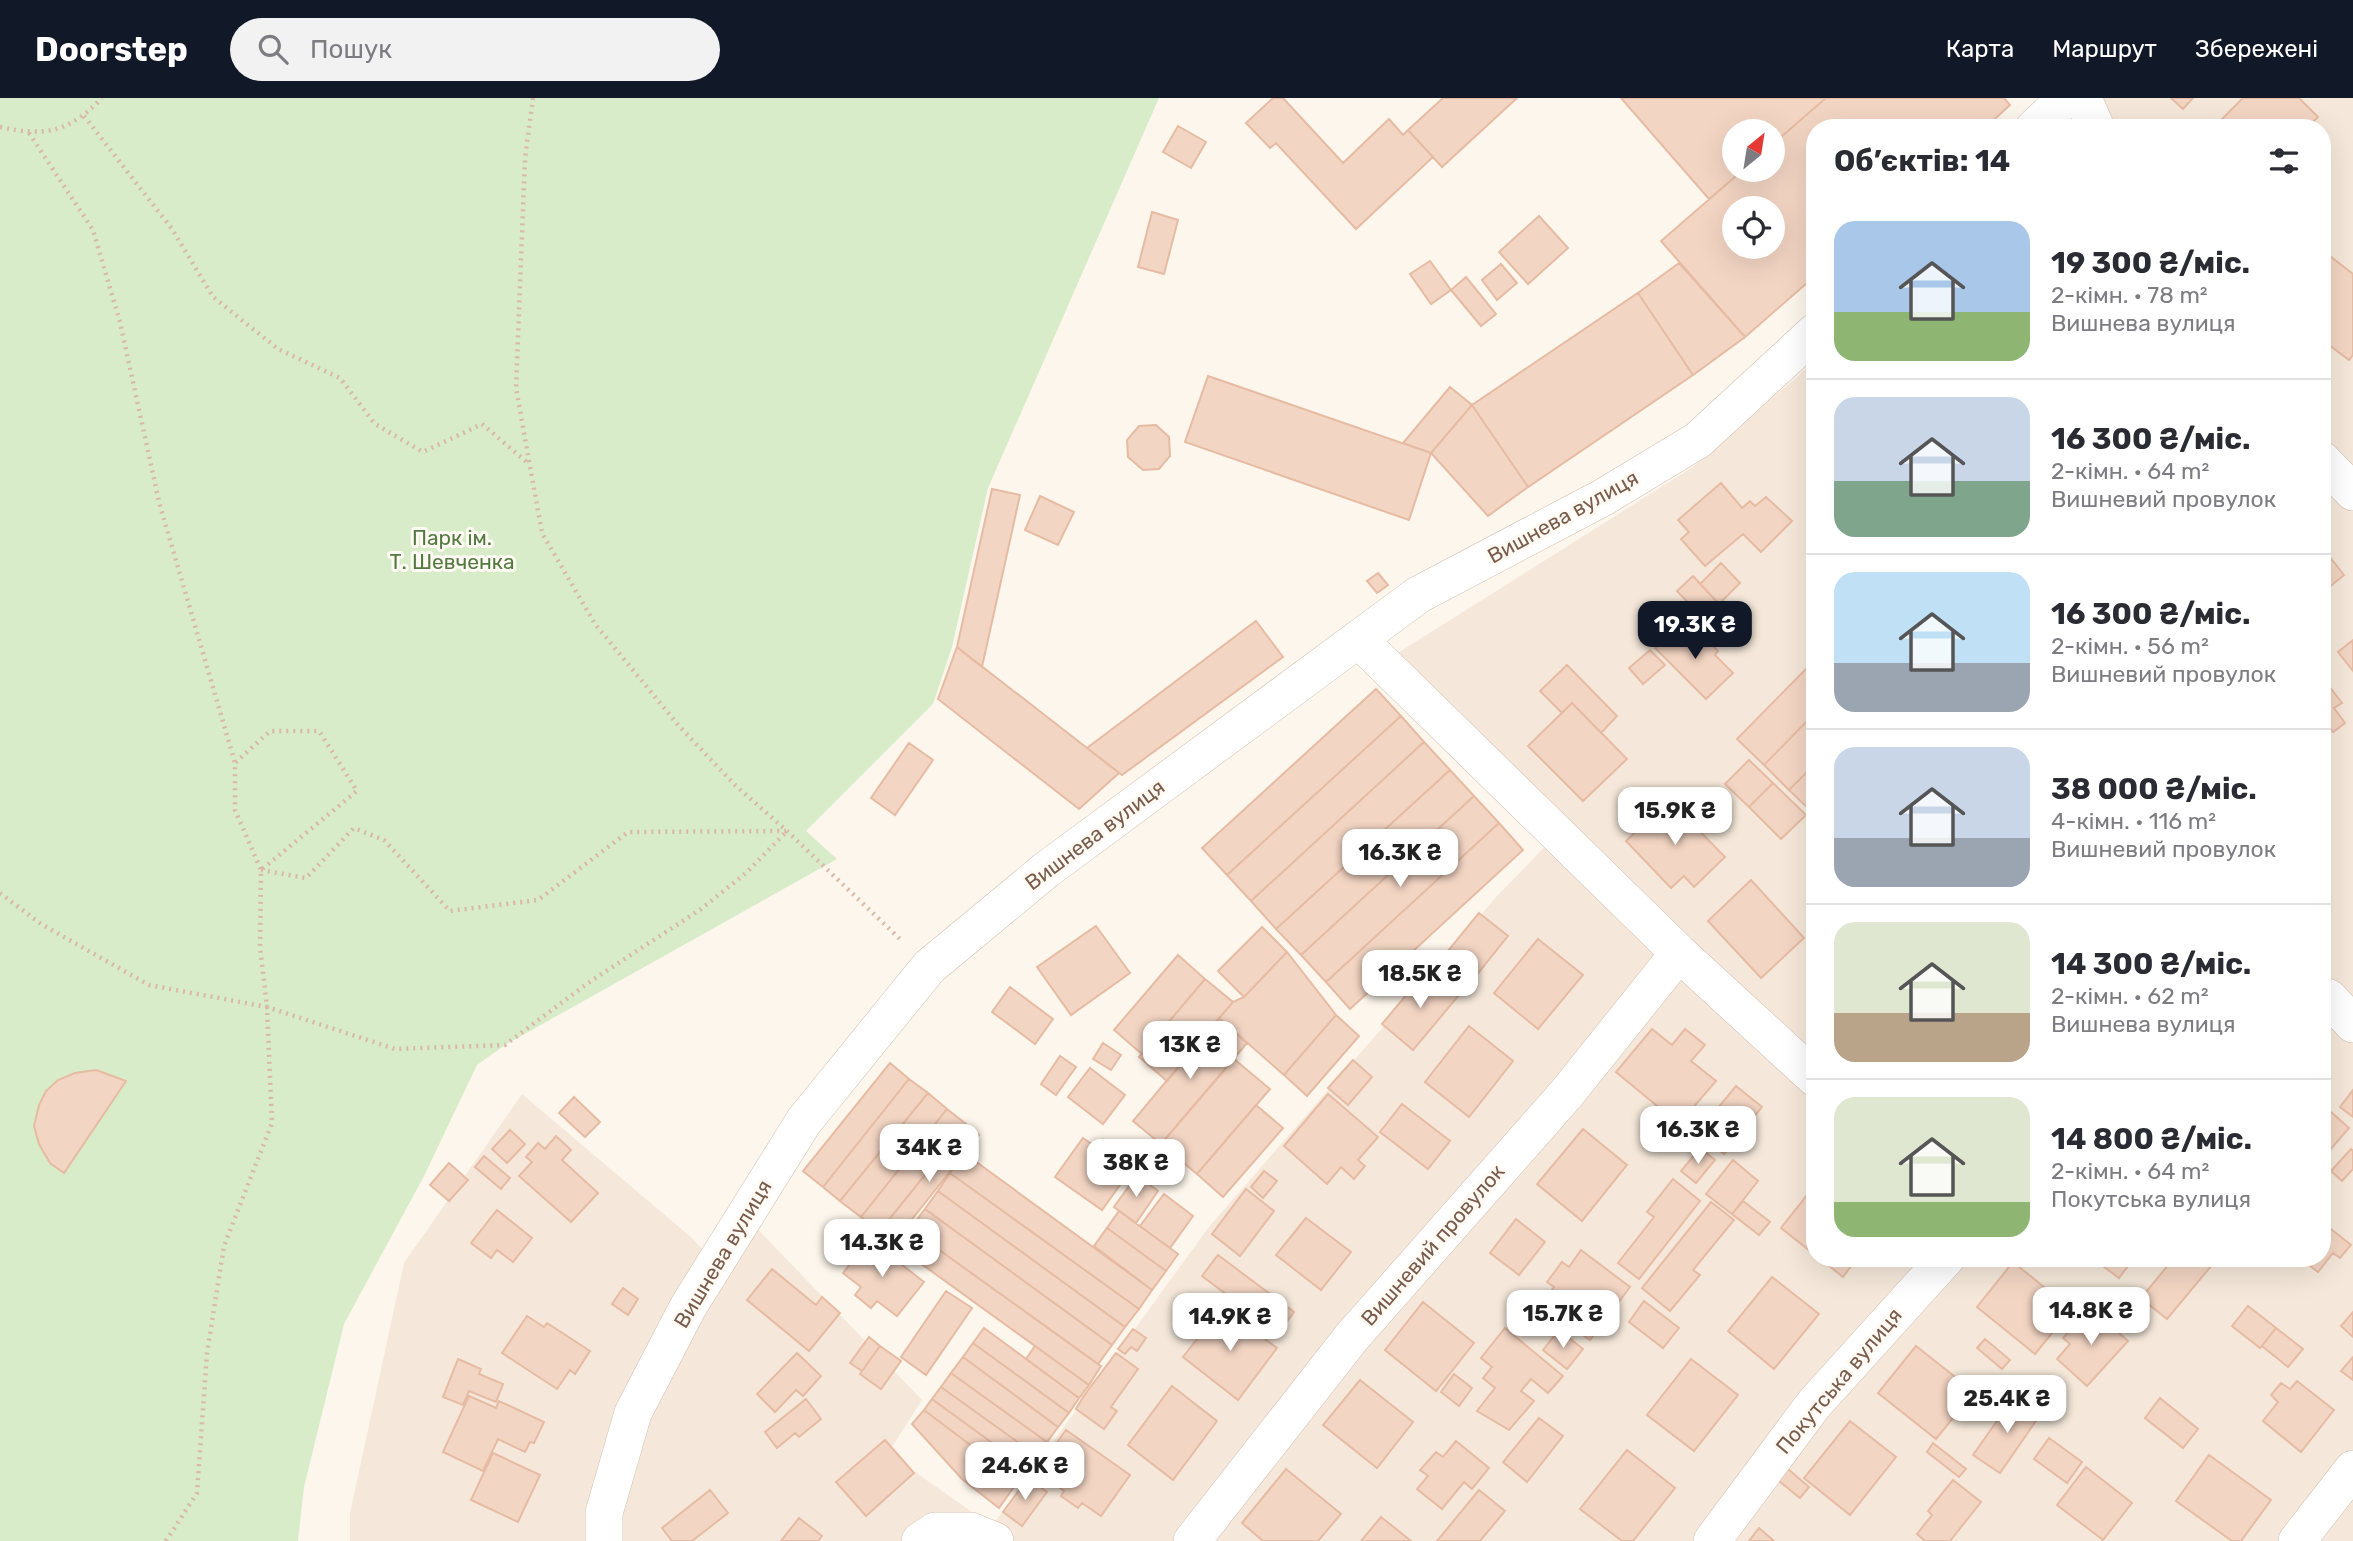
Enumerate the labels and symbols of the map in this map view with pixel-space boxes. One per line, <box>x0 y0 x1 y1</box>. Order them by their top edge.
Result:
north arrow <box>1722 119 1785 182</box>
street label: Вишнева вулиця <box>1483 465 1642 568</box>
park label: Парк ім. Т. Шевченка <box>389 525 515 574</box>
pin: 19.3K ₴ <box>1630 602 1760 661</box>
street label: Вишнева вулиця <box>1020 774 1169 895</box>
pin: 15.9K ₴ <box>1610 788 1740 847</box>
pin: 16.3K ₴ <box>1335 830 1465 889</box>
pin: 18.5K ₴ <box>1355 950 1485 1010</box>
pin: 13K ₴ <box>1141 1021 1239 1081</box>
pin: 16.3K ₴ <box>1633 1107 1763 1166</box>
pin: 34K ₴ <box>880 1124 978 1184</box>
pin: 38K ₴ <box>1087 1140 1185 1199</box>
street label: Вишневий провулок <box>1356 1159 1509 1330</box>
street label: Вишнева вулиця <box>668 1175 777 1332</box>
pin: 14.3K ₴ <box>817 1220 947 1279</box>
pin: 14.8K ₴ <box>2026 1288 2156 1347</box>
pin: 15.7K ₴ <box>1498 1290 1628 1350</box>
pin: 14.9K ₴ <box>1165 1294 1295 1353</box>
street label: Покутська вулиця <box>1770 1303 1907 1459</box>
pin: 25.4K ₴ <box>1942 1376 2072 1435</box>
pin: 24.6K ₴ <box>960 1442 1090 1502</box>

